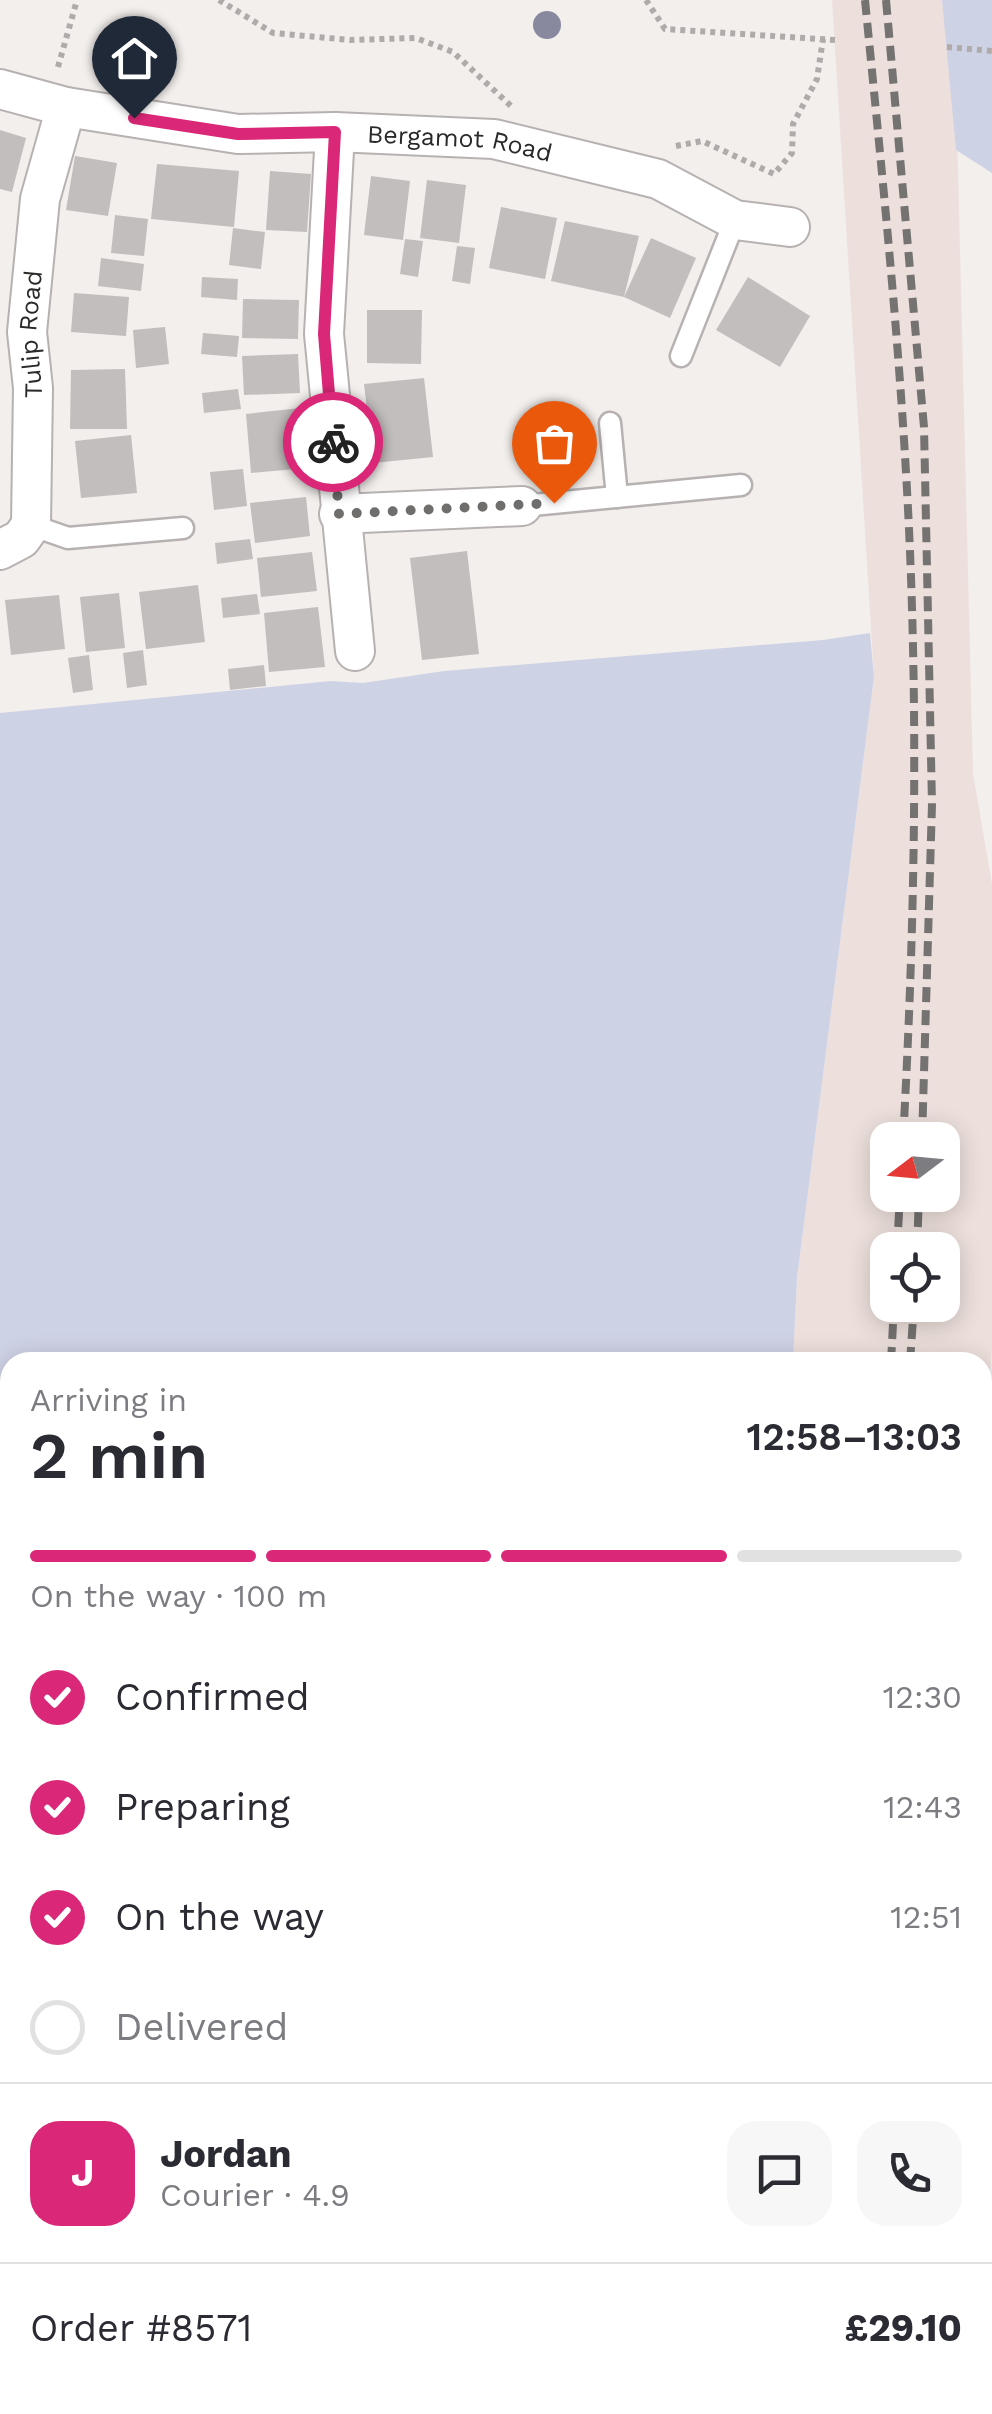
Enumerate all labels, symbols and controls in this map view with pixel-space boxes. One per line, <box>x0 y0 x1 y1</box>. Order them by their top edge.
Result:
pin <box>92 16 177 119</box>
icon: home <box>107 31 162 86</box>
street label: Bergamot Road <box>367 119 555 167</box>
street label: Tulip Road <box>12 269 48 398</box>
courier <box>283 392 383 492</box>
pin <box>512 401 597 504</box>
icon: bike <box>306 415 361 470</box>
icon: bag <box>527 416 582 471</box>
north arrow <box>870 1122 960 1212</box>
map controls <box>870 1122 960 1322</box>
button: locate <box>870 1232 960 1322</box>
text: Arriving in <box>30 1381 187 1419</box>
text: 12:58–13:03 <box>747 1415 962 1459</box>
text: 2 min <box>30 1418 208 1494</box>
text: On the way · 100 m <box>30 1577 327 1615</box>
icon: check <box>30 1670 85 1725</box>
text: Confirmed <box>115 1675 310 1719</box>
text: 12:30 <box>883 1678 962 1716</box>
icon: check <box>30 1780 85 1835</box>
text: Preparing <box>115 1785 290 1829</box>
text: 12:43 <box>883 1788 962 1826</box>
icon: check <box>30 1890 85 1945</box>
text: On the way <box>115 1895 324 1939</box>
text: 12:51 <box>890 1898 962 1936</box>
text: Delivered <box>115 2005 288 2049</box>
button: chat <box>727 2121 832 2226</box>
button: phone <box>857 2121 962 2226</box>
text: Jordan <box>160 2132 292 2176</box>
text: J <box>71 2151 94 2195</box>
text: Courier · 4.9 <box>160 2176 350 2214</box>
text: Order #8571 <box>30 2306 252 2350</box>
text: £29.10 <box>845 2306 962 2350</box>

